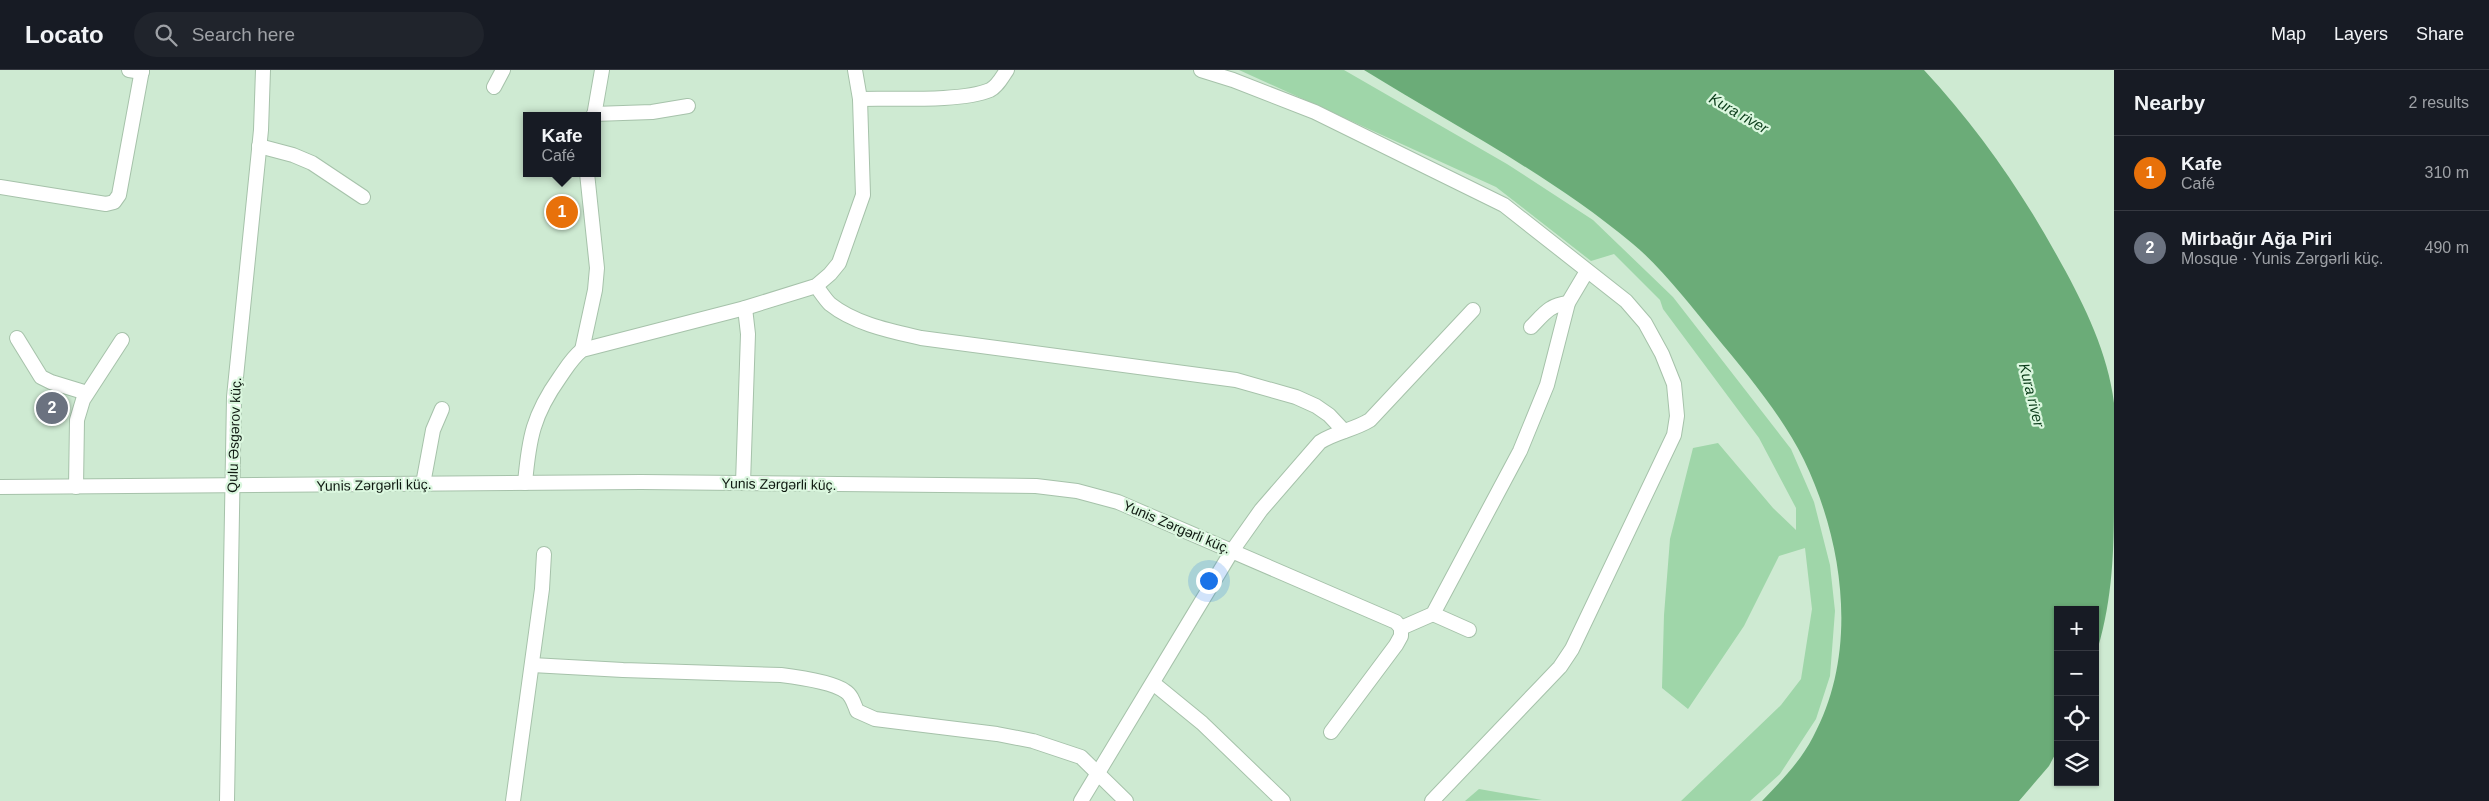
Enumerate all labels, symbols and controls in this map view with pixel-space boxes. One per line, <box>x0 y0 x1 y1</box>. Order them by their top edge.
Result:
search box <box>134 12 484 57</box>
text: Locato <box>25 21 104 48</box>
icon: search <box>152 21 180 49</box>
text: Search here <box>192 24 295 45</box>
text: Map <box>2271 24 2306 44</box>
text: Layers <box>2334 24 2388 44</box>
text: Share <box>2416 24 2464 44</box>
water label: Kura river <box>1707 89 1772 137</box>
text: Nearby <box>2134 91 2205 114</box>
text: 2 results <box>2409 94 2469 111</box>
popup <box>523 112 601 177</box>
text: Kafe <box>541 125 583 146</box>
text: Café <box>541 147 575 164</box>
text: Kafe <box>2181 153 2222 174</box>
text: 1 <box>2146 164 2154 181</box>
text: 310 m <box>2425 164 2469 181</box>
text: Café <box>2181 175 2215 192</box>
pin: 1 <box>546 193 578 231</box>
text: Mirbağır Ağa Piri <box>2181 228 2332 249</box>
text: 2 <box>2146 239 2154 256</box>
text: 490 m <box>2425 239 2469 256</box>
text: Mosque · Yunis Zərgərli küç. <box>2181 250 2383 267</box>
water label: Kura river <box>2016 361 2048 430</box>
street label: Qulu Əsgərov küç. <box>224 377 244 493</box>
pin: 2 <box>36 389 68 427</box>
street label: Yunis Zərgərli küç. <box>721 475 837 493</box>
street label: Yunis Zərgərli küç. <box>316 476 432 494</box>
street label: Yunis Zərgərli küç. <box>1121 497 1233 557</box>
your location <box>1196 568 1222 594</box>
map controls <box>2054 606 2099 786</box>
button: + <box>2054 606 2099 651</box>
button: − <box>2054 651 2099 696</box>
button: locate <box>2054 696 2099 741</box>
button: layers <box>2054 741 2099 786</box>

